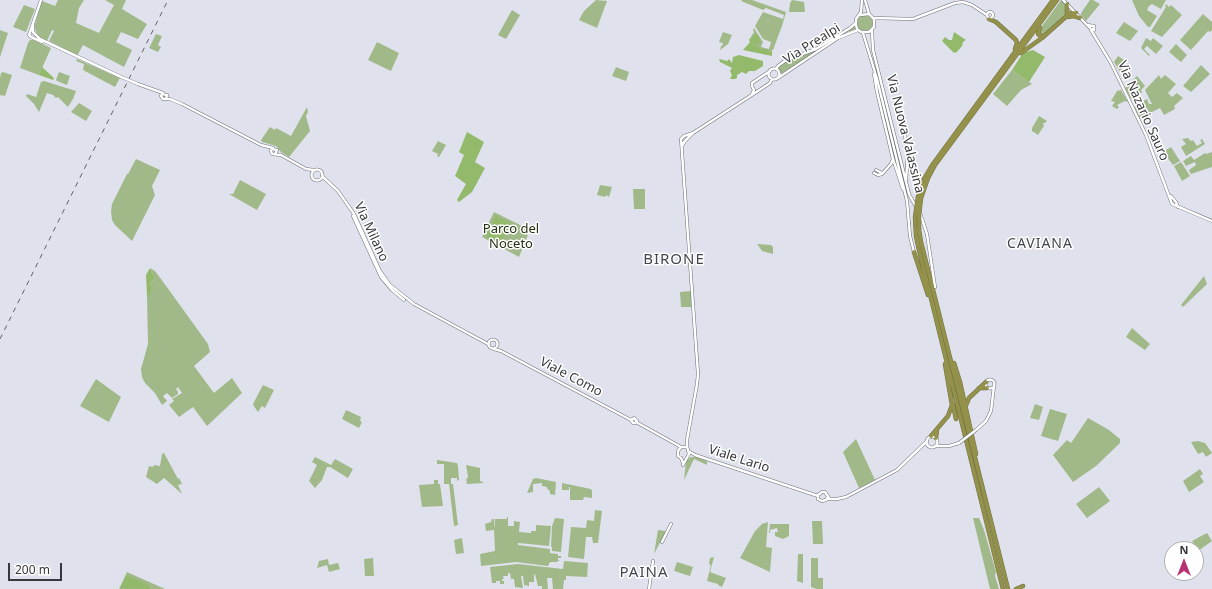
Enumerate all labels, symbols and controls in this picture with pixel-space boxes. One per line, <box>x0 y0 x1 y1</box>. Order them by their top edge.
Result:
street label: Via Prealpi <box>781 20 843 68</box>
street label: Via Nazario Sauro <box>1114 59 1172 163</box>
street label: Via Nuova Valassina <box>883 73 927 195</box>
street label: Via Milano <box>351 200 391 264</box>
park label: Parco del Noceto <box>483 221 539 252</box>
district label: CAVIANA <box>1007 236 1073 252</box>
district label: BIRONE <box>643 251 705 269</box>
street label: Viale Como <box>537 354 605 400</box>
street label: Viale Lario <box>707 442 771 476</box>
north arrow <box>1164 541 1204 581</box>
text: N <box>1180 542 1188 557</box>
scale bar <box>10 555 64 581</box>
text: 200 m <box>15 561 50 578</box>
district label: PAINA <box>620 564 668 582</box>

